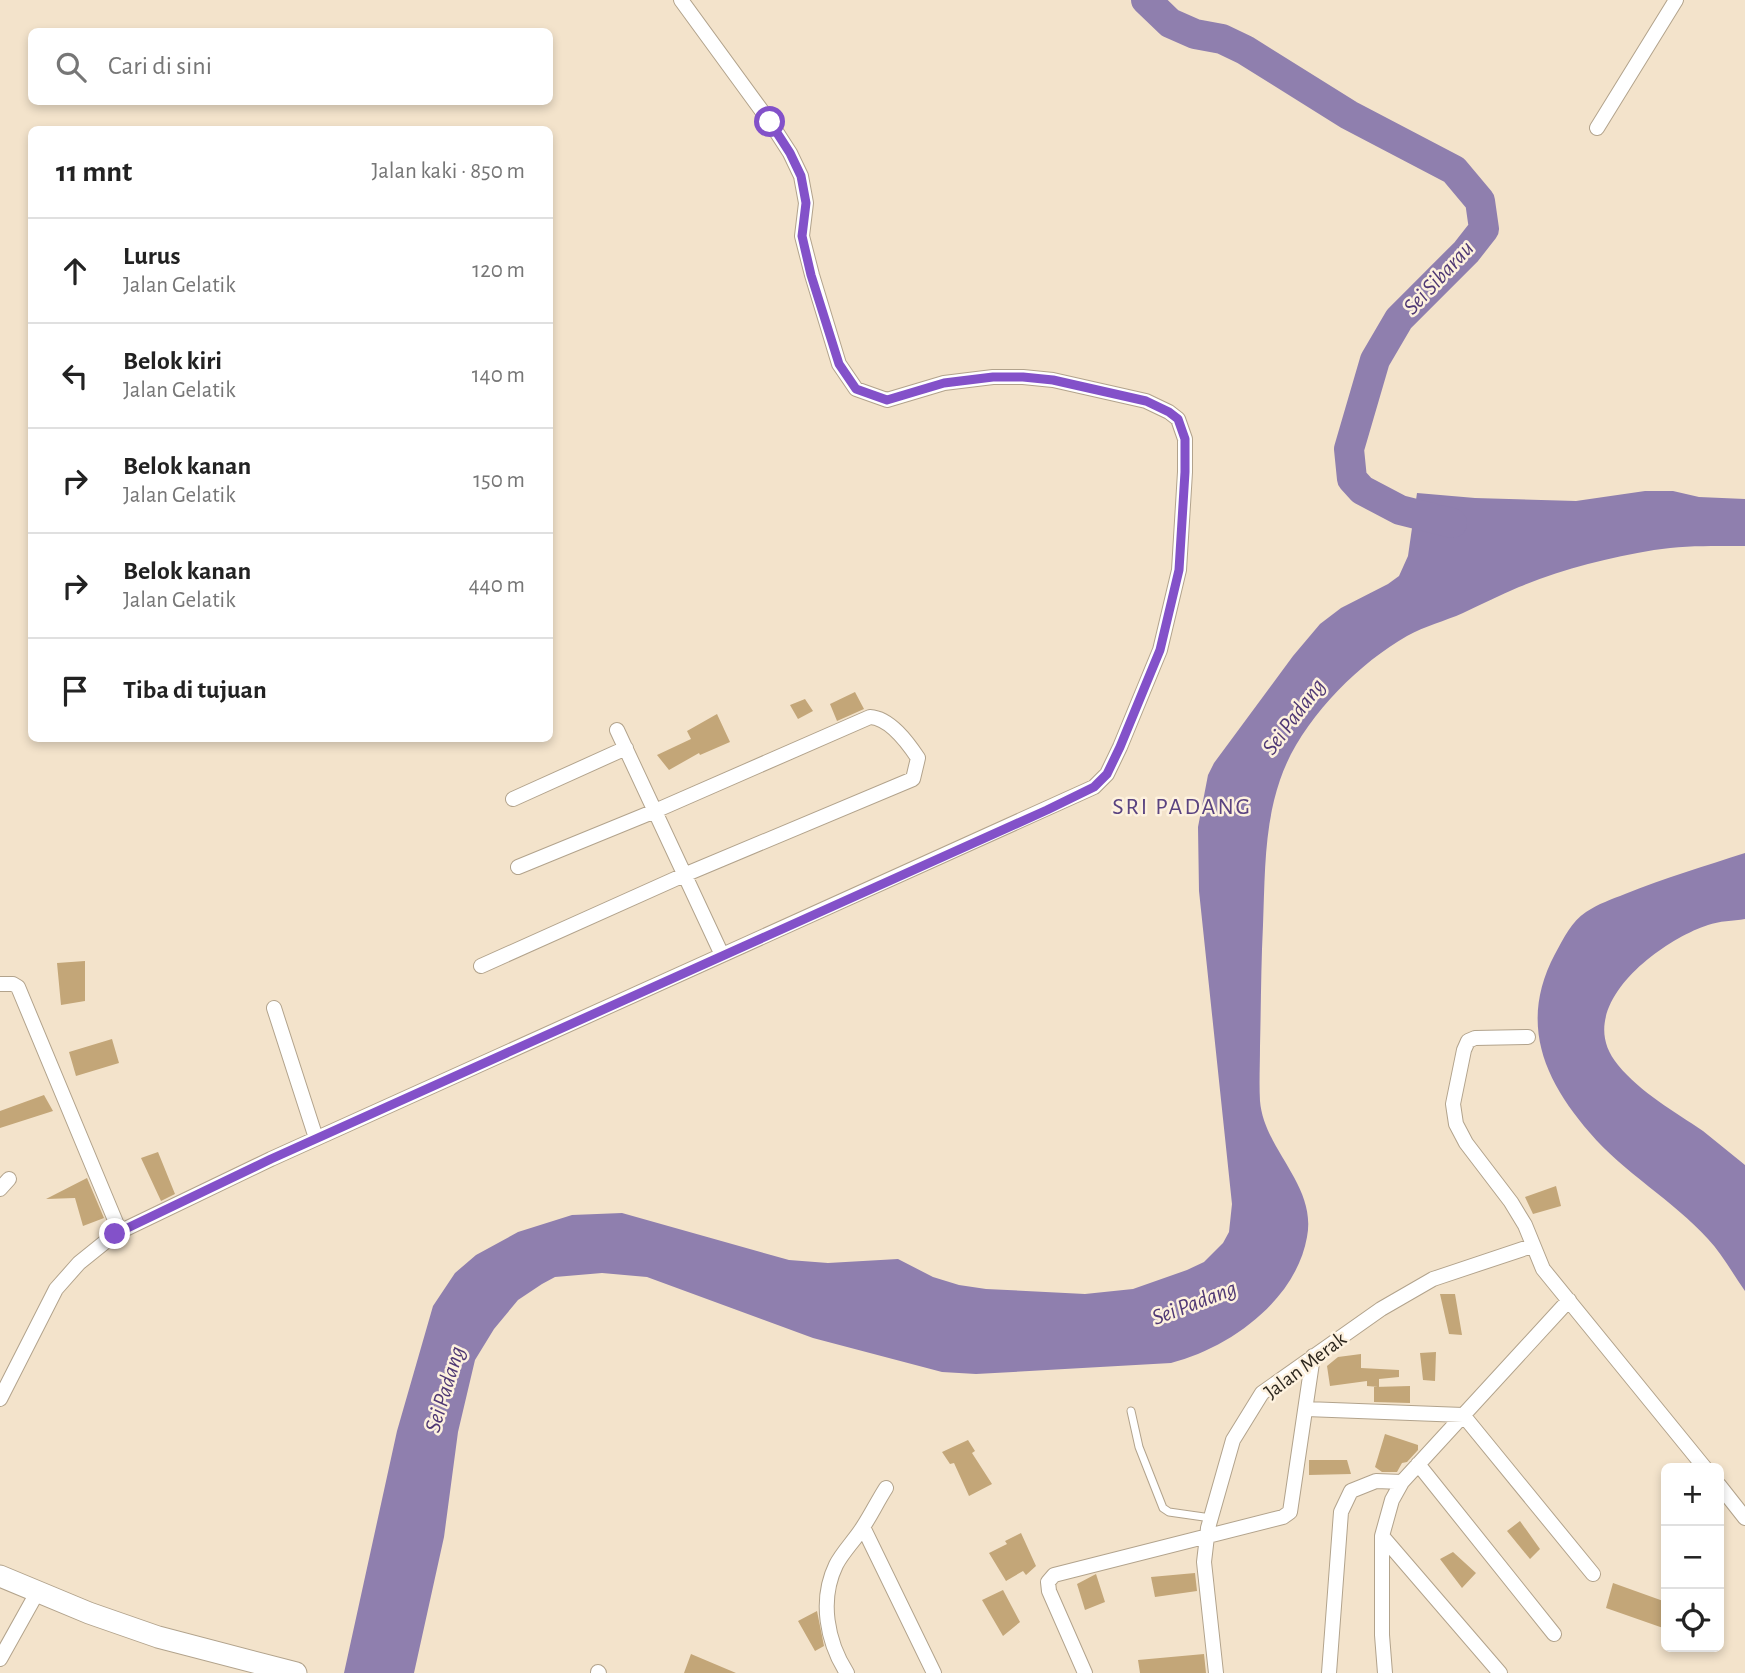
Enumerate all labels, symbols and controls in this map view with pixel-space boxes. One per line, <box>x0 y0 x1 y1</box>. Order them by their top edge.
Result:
search box <box>28 28 553 105</box>
icon: search <box>52 48 90 86</box>
text: Cari di sini <box>108 53 212 79</box>
route start <box>754 106 785 137</box>
text: 11 mnt <box>56 157 132 187</box>
text: Jalan kaki · 850 m <box>372 160 525 183</box>
water label: Sei Sibarau <box>1400 237 1479 319</box>
text: Lurus <box>123 243 180 269</box>
icon: ahead <box>56 252 94 290</box>
text: 120 m <box>472 259 525 282</box>
text: Jalan Gelatik <box>123 274 236 297</box>
text: Belok kiri <box>123 348 222 374</box>
icon: left <box>56 357 94 395</box>
text: 140 m <box>472 364 525 387</box>
text: Jalan Gelatik <box>123 379 236 402</box>
text: Belok kanan <box>123 453 251 479</box>
icon: right <box>56 462 94 500</box>
text: 150 m <box>473 469 525 492</box>
text: Jalan Gelatik <box>123 484 236 507</box>
text: Belok kanan <box>123 558 251 584</box>
icon: right <box>56 567 94 605</box>
text: 440 m <box>469 574 525 597</box>
text: Jalan Gelatik <box>123 589 236 612</box>
icon: arrive <box>56 672 94 710</box>
water label: Sei Padang <box>1258 675 1330 759</box>
text: Tiba di tujuan <box>123 677 267 703</box>
district label: SRI PADANG <box>1112 795 1252 819</box>
route end <box>99 1218 130 1249</box>
water label: Sei Padang <box>1149 1277 1240 1330</box>
street label: Jalan Merak <box>1260 1328 1350 1403</box>
water label: Sei Padang <box>421 1344 469 1435</box>
map controls <box>1661 1463 1724 1652</box>
button: + <box>1661 1463 1724 1526</box>
button: − <box>1661 1526 1724 1589</box>
button: locate <box>1661 1589 1724 1652</box>

